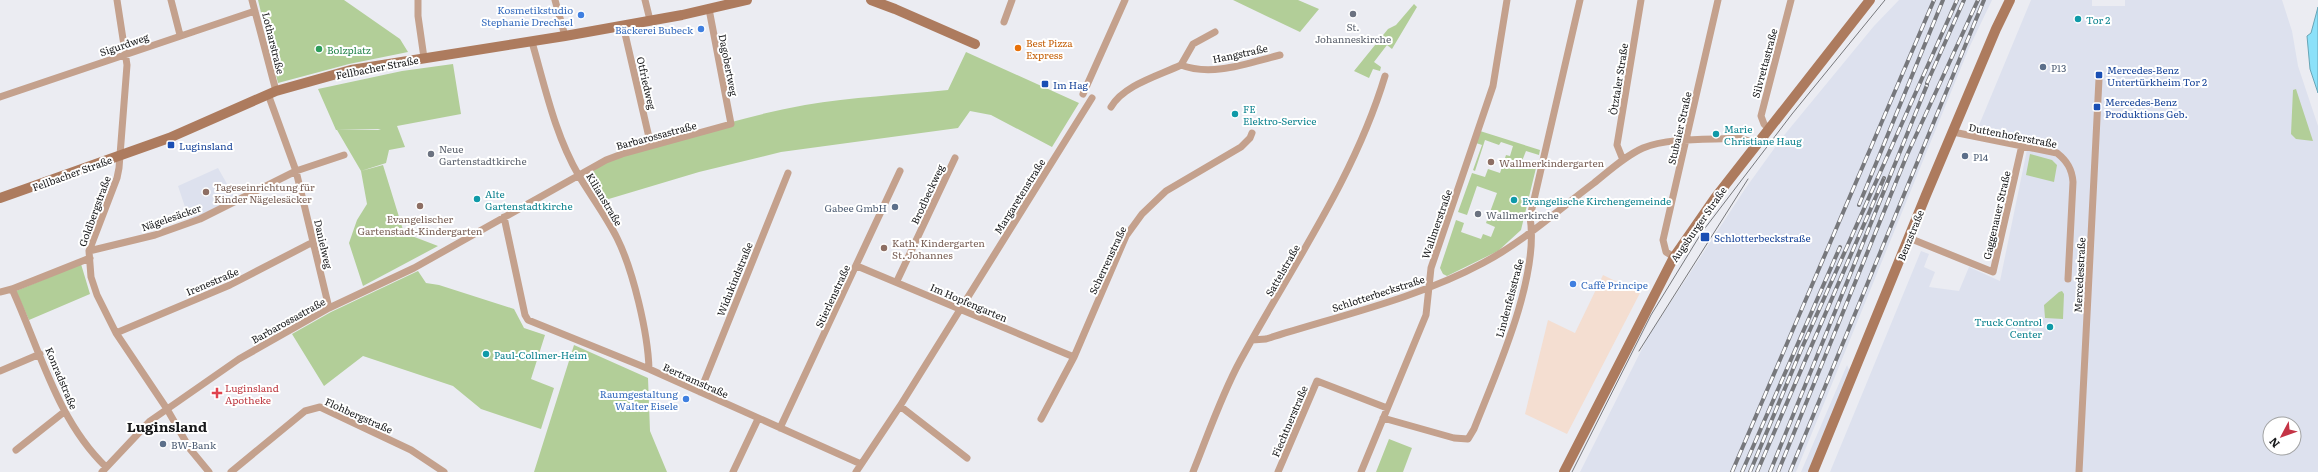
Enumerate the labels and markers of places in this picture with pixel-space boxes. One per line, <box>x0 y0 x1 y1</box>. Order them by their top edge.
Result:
place label: Kosmetikstudio Stephanie Drechsel <box>481 2 574 29</box>
marker: St. Johanneskirche <box>1348 9 1358 19</box>
marker: Kosmetikstudio Stephanie Drechsel <box>576 10 586 20</box>
place label: Tor 2 <box>2086 12 2110 27</box>
marker: Tor 2 <box>2073 14 2083 24</box>
place label: St. Johanneskirche <box>1315 19 1391 46</box>
place label: Bäckerei Bubeck <box>615 22 694 37</box>
marker: Bäckerei Bubeck <box>696 24 706 34</box>
place label: Best Pizza Express <box>1026 35 1073 62</box>
place label: Bolzplatz <box>327 42 371 57</box>
marker: Best Pizza Express <box>1013 43 1023 53</box>
marker: Bolzplatz <box>314 44 324 54</box>
place label: P13 <box>2051 60 2067 75</box>
marker: P13 <box>2038 62 2048 72</box>
place label: Mercedes-Benz Untertürkheim Tor 2 <box>2107 62 2207 89</box>
marker: Mercedes-Benz Untertürkheim Tor 2 <box>2094 70 2104 80</box>
place label: Im Hag <box>1053 77 1089 92</box>
marker: Im Hag <box>1040 79 1050 89</box>
place label: Mercedes-Benz Produktions Geb. <box>2105 94 2188 121</box>
place label: FE Elektro-Service <box>1243 101 1316 128</box>
marker: Mercedes-Benz Produktions Geb. <box>2092 102 2102 112</box>
marker: FE Elektro-Service <box>1230 109 1240 119</box>
place label: Marie Christiane Haug <box>1724 121 1802 148</box>
marker: Marie Christiane Haug <box>1711 129 1721 139</box>
place label: Luginsland <box>179 138 233 153</box>
marker: Luginsland <box>166 140 176 150</box>
place label: Neue Gartenstadtkirche <box>439 141 527 168</box>
marker: Neue Gartenstadtkirche <box>426 149 436 159</box>
place label: P14 <box>1973 149 1989 164</box>
marker: P14 <box>1960 151 1970 161</box>
place label: Wallmerkindergarten <box>1499 155 1604 170</box>
marker: Wallmerkindergarten <box>1486 157 1496 167</box>
place label: Tageseinrichtung für Kinder Nägelesäcker <box>214 179 315 206</box>
place label: Alte Gartenstadtkirche <box>485 186 573 213</box>
marker: Tageseinrichtung für Kinder Nägelesäcker <box>201 187 211 197</box>
place label: Evangelische Kirchengemeinde <box>1522 193 1671 208</box>
marker: Alte Gartenstadtkirche <box>472 194 482 204</box>
marker: Evangelische Kirchengemeinde <box>1509 195 1519 205</box>
place label: Gabee GmbH <box>825 200 887 215</box>
marker: Evangelischer Gartenstadt-Kindergarten <box>415 201 425 211</box>
marker: Gabee GmbH <box>890 202 900 212</box>
place label: Wallmerkirche <box>1486 207 1559 222</box>
marker: Wallmerkirche <box>1473 209 1483 219</box>
place label: Evangelischer Gartenstadt-Kindergarten <box>358 211 483 238</box>
place label: Schlotterbeckstraße <box>1714 230 1811 245</box>
marker: Schlotterbeckstraße <box>1699 231 1711 243</box>
place label: Kath. Kindergarten St. Johannes <box>892 235 985 262</box>
marker: Kath. Kindergarten St. Johannes <box>879 243 889 253</box>
place label: Caffè Principe <box>1581 277 1648 292</box>
marker: Caffè Principe <box>1568 279 1578 289</box>
place label: Truck Control Center <box>1974 314 2043 341</box>
marker: Truck Control Center <box>2045 322 2055 332</box>
place label: Paul-Collmer-Heim <box>494 347 588 362</box>
marker: Paul-Collmer-Heim <box>481 349 491 359</box>
place label: Luginsland Apotheke <box>225 380 279 407</box>
place label: Raumgestaltung Walter Eisele <box>600 386 678 413</box>
marker: Luginsland Apotheke <box>212 388 222 398</box>
marker: Raumgestaltung Walter Eisele <box>681 394 691 404</box>
place label: BW-Bank <box>171 437 217 452</box>
marker: BW-Bank <box>158 439 168 449</box>

